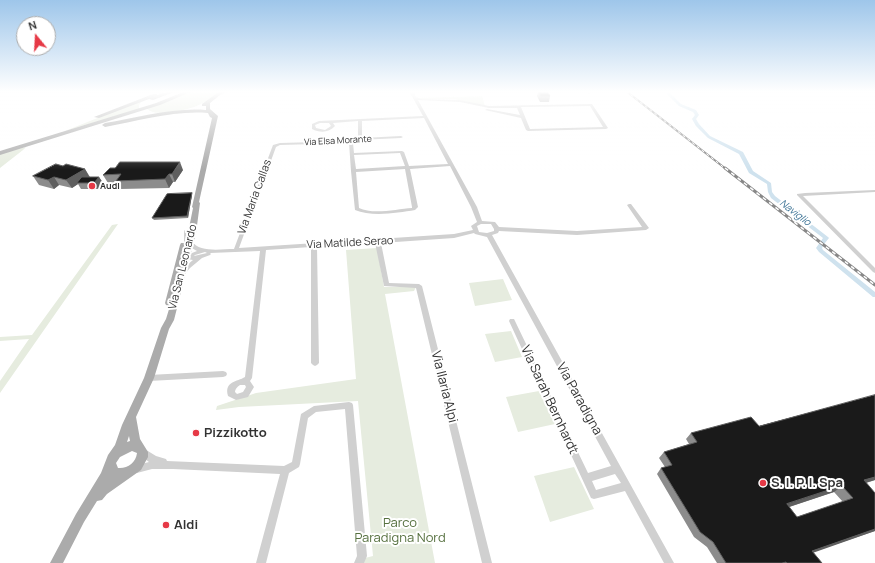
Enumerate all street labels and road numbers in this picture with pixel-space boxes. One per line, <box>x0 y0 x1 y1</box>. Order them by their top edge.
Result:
street label: Via Elsa Morante <box>304 134 372 148</box>
street label: Via Maria Callas <box>235 158 275 236</box>
street label: Via San Leonardo <box>166 223 200 311</box>
street label: Via Matilde Serao <box>306 234 394 252</box>
street label: Via Sarah Bernhardt <box>517 343 581 457</box>
street label: Via Ilaria Alpi <box>428 350 460 424</box>
street label: Via Paradigna <box>553 360 605 438</box>

